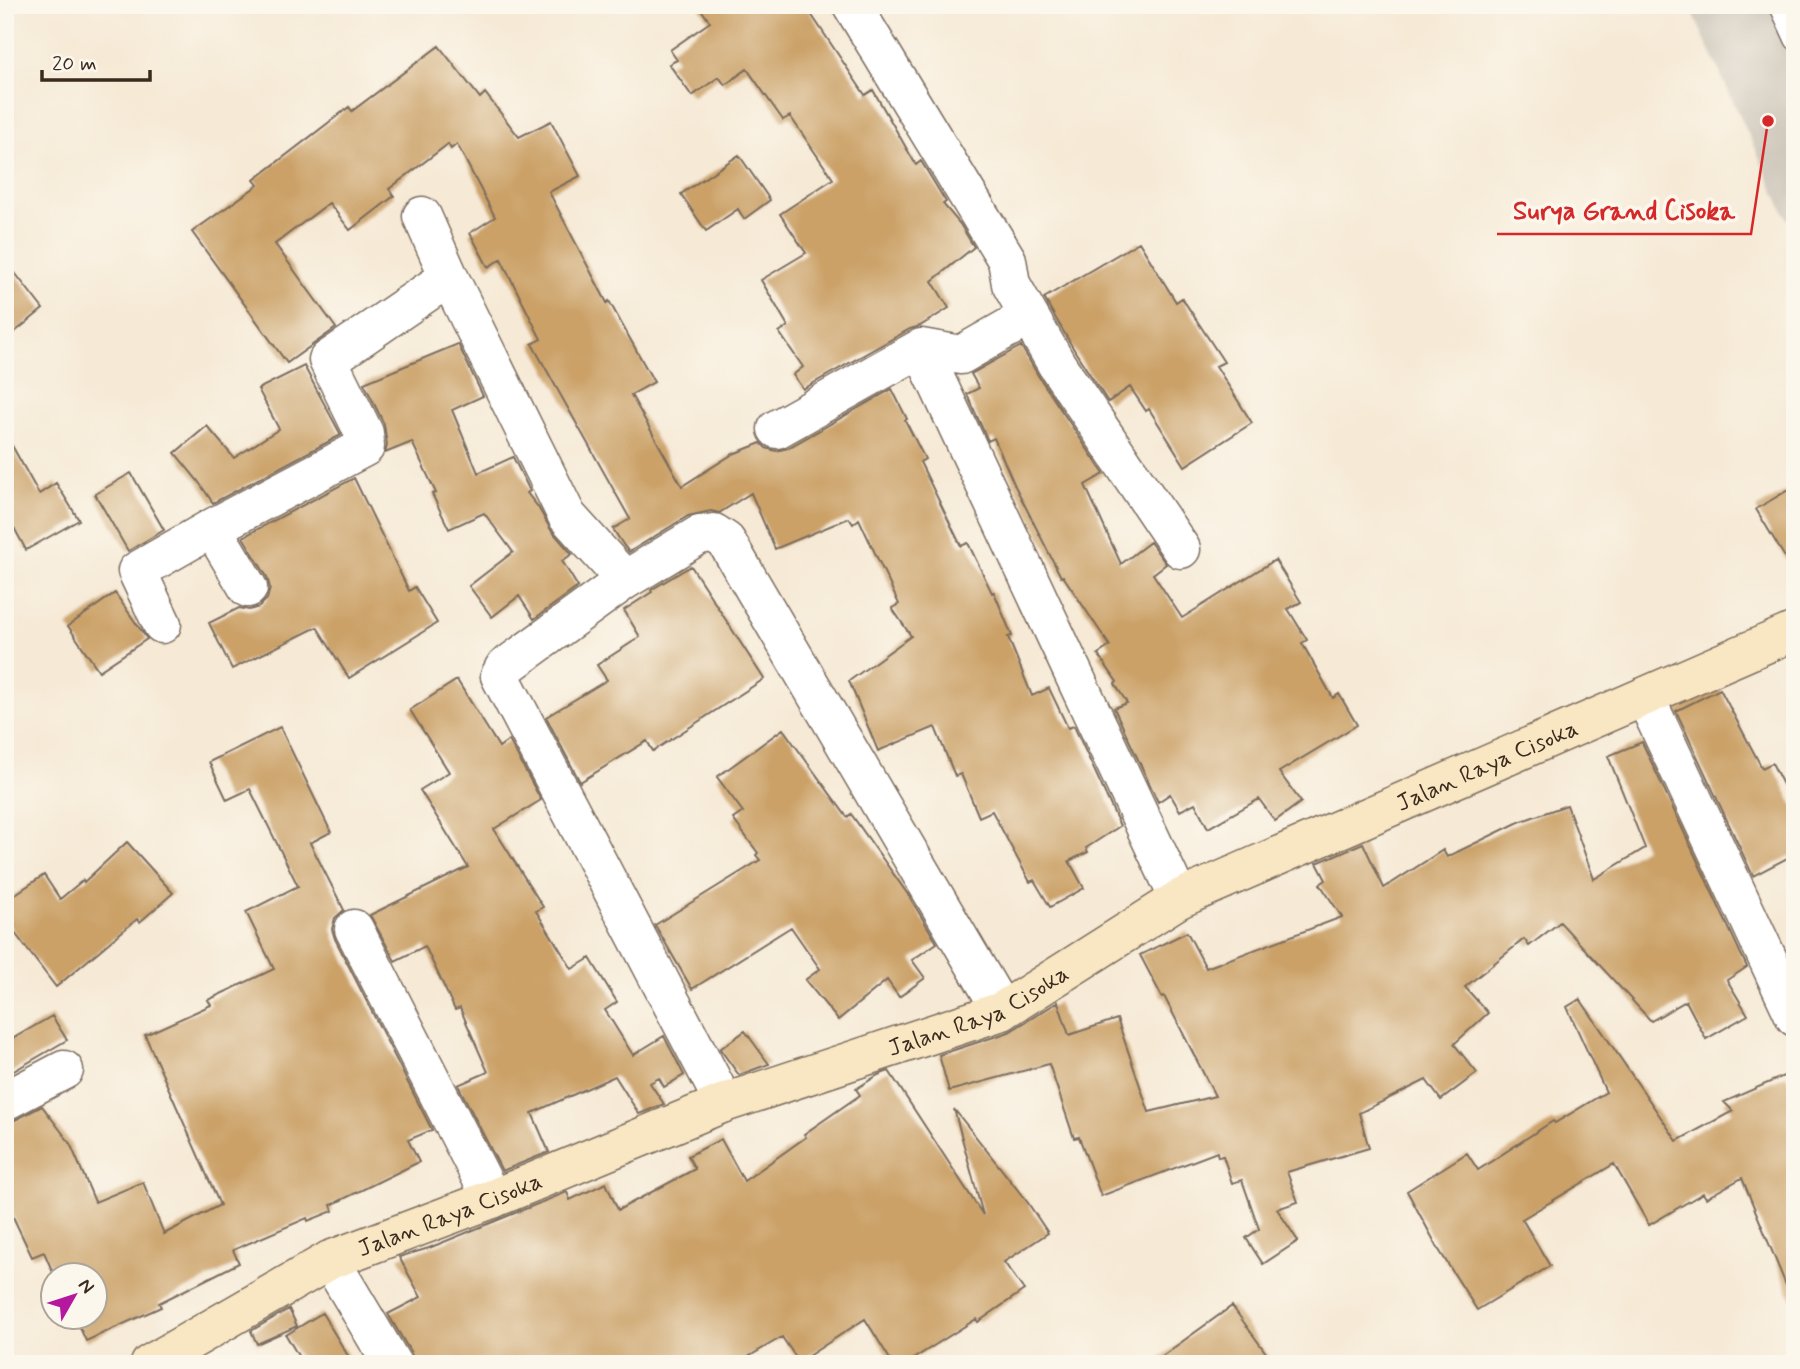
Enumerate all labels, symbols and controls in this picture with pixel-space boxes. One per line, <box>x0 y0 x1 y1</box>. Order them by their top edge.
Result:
scale bar <box>42 38 150 82</box>
text: 20 m <box>52 50 97 78</box>
callout: Surya Grand Cisoka <box>1497 187 1751 234</box>
text: Surya Grand Cisoka <box>1513 195 1736 229</box>
street label: Jalan Raya Cisoka <box>1392 713 1583 820</box>
street label: Jalan Raya Cisoka <box>884 959 1075 1065</box>
street label: Jalan Raya Cisoka <box>354 1166 547 1265</box>
north arrow <box>38 1260 108 1330</box>
text: N <box>72 1273 100 1299</box>

